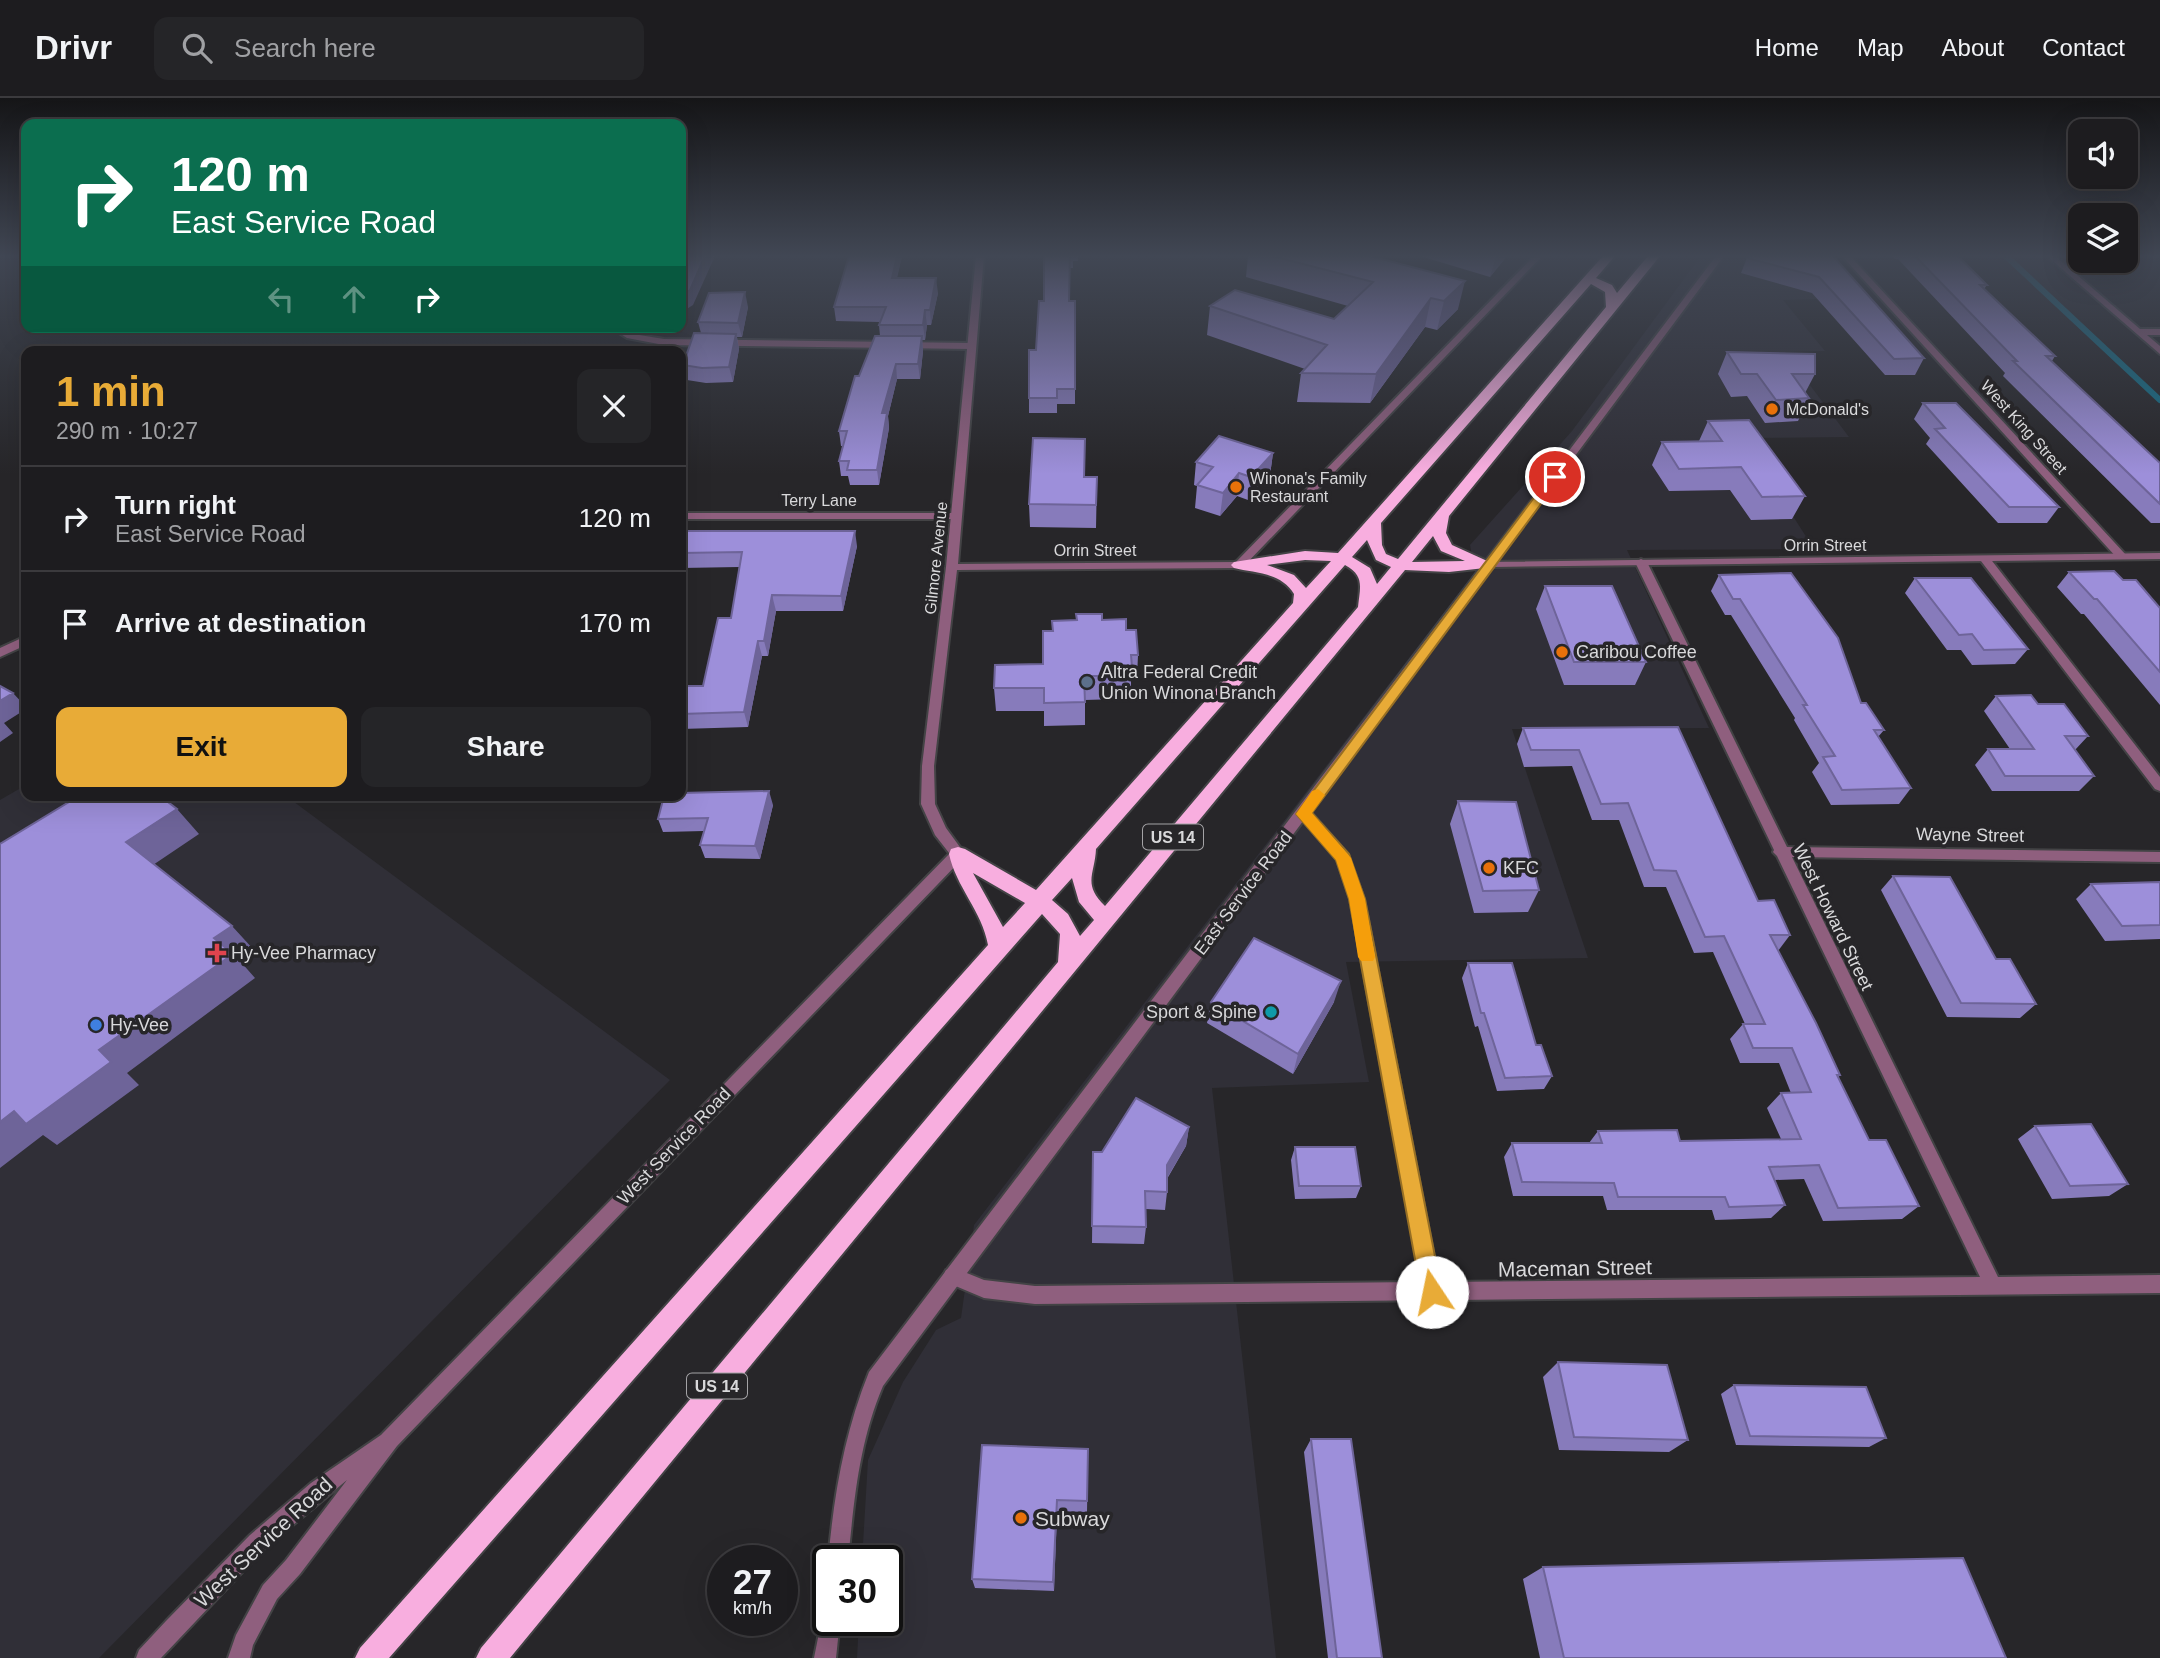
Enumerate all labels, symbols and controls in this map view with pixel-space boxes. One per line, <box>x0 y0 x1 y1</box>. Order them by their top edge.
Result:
search box <box>154 17 644 80</box>
text: Drivr <box>35 29 112 66</box>
icon: search <box>178 29 216 67</box>
text: Search here <box>234 33 376 63</box>
text: Home <box>1755 34 1819 61</box>
text: Map <box>1857 34 1904 61</box>
text: About <box>1942 34 2004 61</box>
text: Contact <box>2042 34 2125 61</box>
map controls <box>2068 119 2138 273</box>
button: sound <box>2068 119 2138 189</box>
icon: right <box>56 147 147 238</box>
text: 120 m <box>171 147 310 201</box>
button: layers <box>2068 203 2138 273</box>
text: East Service Road <box>171 204 436 240</box>
icon: left <box>262 280 300 318</box>
icon: ahead <box>335 280 373 318</box>
icon: right <box>408 280 446 318</box>
text: 1 min <box>56 368 166 415</box>
button: close <box>577 369 651 443</box>
street label: West King Street <box>1978 377 2071 478</box>
marker: McDonald's <box>1764 401 1780 417</box>
place label: McDonald's <box>1786 401 1869 418</box>
text: 290 m · 10:27 <box>56 418 198 444</box>
pin <box>1525 447 1585 507</box>
icon: arrive <box>1536 458 1574 496</box>
place label: Winona's Family Restaurant <box>1250 470 1367 505</box>
marker: Winona's Family Restaurant <box>1228 479 1244 495</box>
text: Turn right <box>115 490 236 520</box>
street label: Terry Lane <box>781 492 857 509</box>
icon: right <box>56 500 94 538</box>
street label: Gilmore Avenue <box>922 501 950 615</box>
text: 120 m <box>579 503 651 533</box>
text: East Service Road <box>115 521 305 547</box>
street label: Orrin Street <box>1784 537 1867 554</box>
street label: Orrin Street <box>1054 542 1137 559</box>
icon: arrive <box>56 605 94 643</box>
text: Arrive at destination <box>115 608 366 638</box>
text: 170 m <box>579 608 651 638</box>
place label: Caribou Coffee <box>1576 642 1697 662</box>
marker: Caribou Coffee <box>1554 644 1570 660</box>
place label: Altra Federal Credit Union Winona Branch <box>1101 662 1276 703</box>
marker: Altra Federal Credit Union Winona Branch <box>1079 674 1095 690</box>
button: Exit <box>56 707 347 787</box>
button: Share <box>361 707 651 787</box>
road number: US 14 <box>1143 824 1203 850</box>
street label: Wayne Street <box>1916 824 2024 846</box>
street label: East Service Road <box>1190 827 1296 959</box>
street label: West Howard Street <box>1789 840 1877 994</box>
place label: KFC <box>1503 858 1539 878</box>
marker: KFC <box>1481 860 1497 876</box>
place label: Hy-Vee Pharmacy <box>231 943 376 963</box>
marker: Hy-Vee Pharmacy <box>209 945 225 961</box>
place label: Sport & Spine <box>1146 1002 1257 1022</box>
marker: Sport & Spine <box>1263 1004 1279 1020</box>
place label: Hy-Vee <box>110 1015 169 1035</box>
marker: Hy-Vee <box>88 1017 104 1033</box>
street label: West Service Road <box>613 1084 735 1208</box>
position arrow <box>1395 1255 1469 1329</box>
street label: Maceman Street <box>1498 1255 1652 1281</box>
road number: US 14 <box>687 1374 747 1398</box>
street label: West Service Road <box>190 1472 336 1612</box>
place label: Subway <box>1035 1507 1110 1530</box>
marker: Subway <box>1013 1510 1029 1526</box>
speed limit sign: 30 <box>812 1545 903 1636</box>
text: 27 <box>733 1562 772 1601</box>
text: km/h <box>733 1598 772 1618</box>

